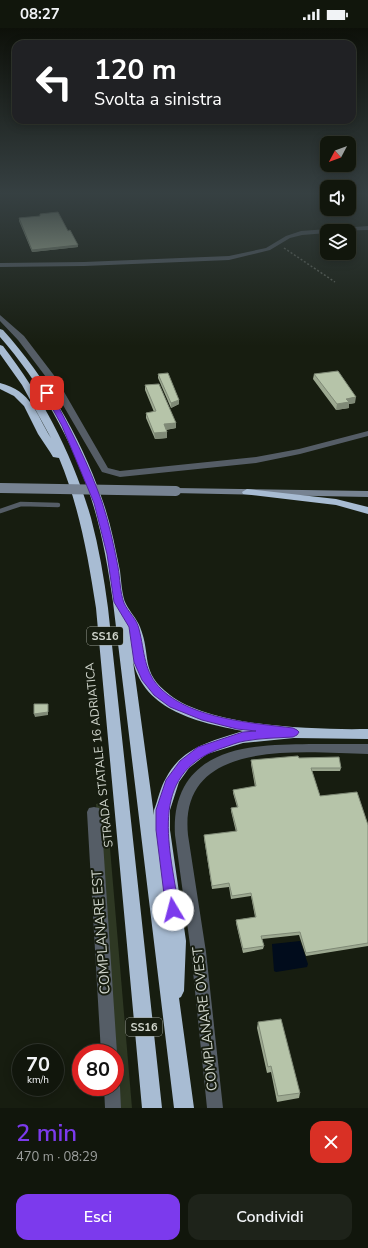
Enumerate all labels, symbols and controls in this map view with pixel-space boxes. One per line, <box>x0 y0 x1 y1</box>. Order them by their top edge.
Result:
text: 08:27 <box>20 4 60 24</box>
text: 120 m <box>94 51 177 89</box>
icon: left <box>28 56 80 108</box>
text: Svolta a sinistra <box>94 87 222 111</box>
north arrow <box>320 136 356 172</box>
map controls <box>320 136 356 260</box>
button: sound <box>320 180 356 216</box>
button: layers <box>320 224 356 260</box>
pin <box>30 376 64 410</box>
icon: arrive <box>36 382 58 404</box>
road number: SS16 <box>87 627 123 645</box>
street label: STRADA STATALE 16 ADRIATICA <box>81 662 117 848</box>
street label: COMPLANARE EST <box>87 869 115 995</box>
position arrow <box>152 889 194 931</box>
street label: COMPLANARE OVEST <box>188 945 222 1092</box>
road number: SS16 <box>126 1018 162 1036</box>
speed limit sign: 80 <box>72 1044 124 1096</box>
text: 70 <box>26 1051 50 1078</box>
text: km/h <box>27 1073 49 1087</box>
text: 2 min <box>16 1117 77 1149</box>
button: close <box>310 1121 352 1163</box>
text: 470 m · 08:29 <box>16 1148 98 1166</box>
button: Esci <box>16 1194 180 1240</box>
button: Condividi <box>188 1194 352 1240</box>

